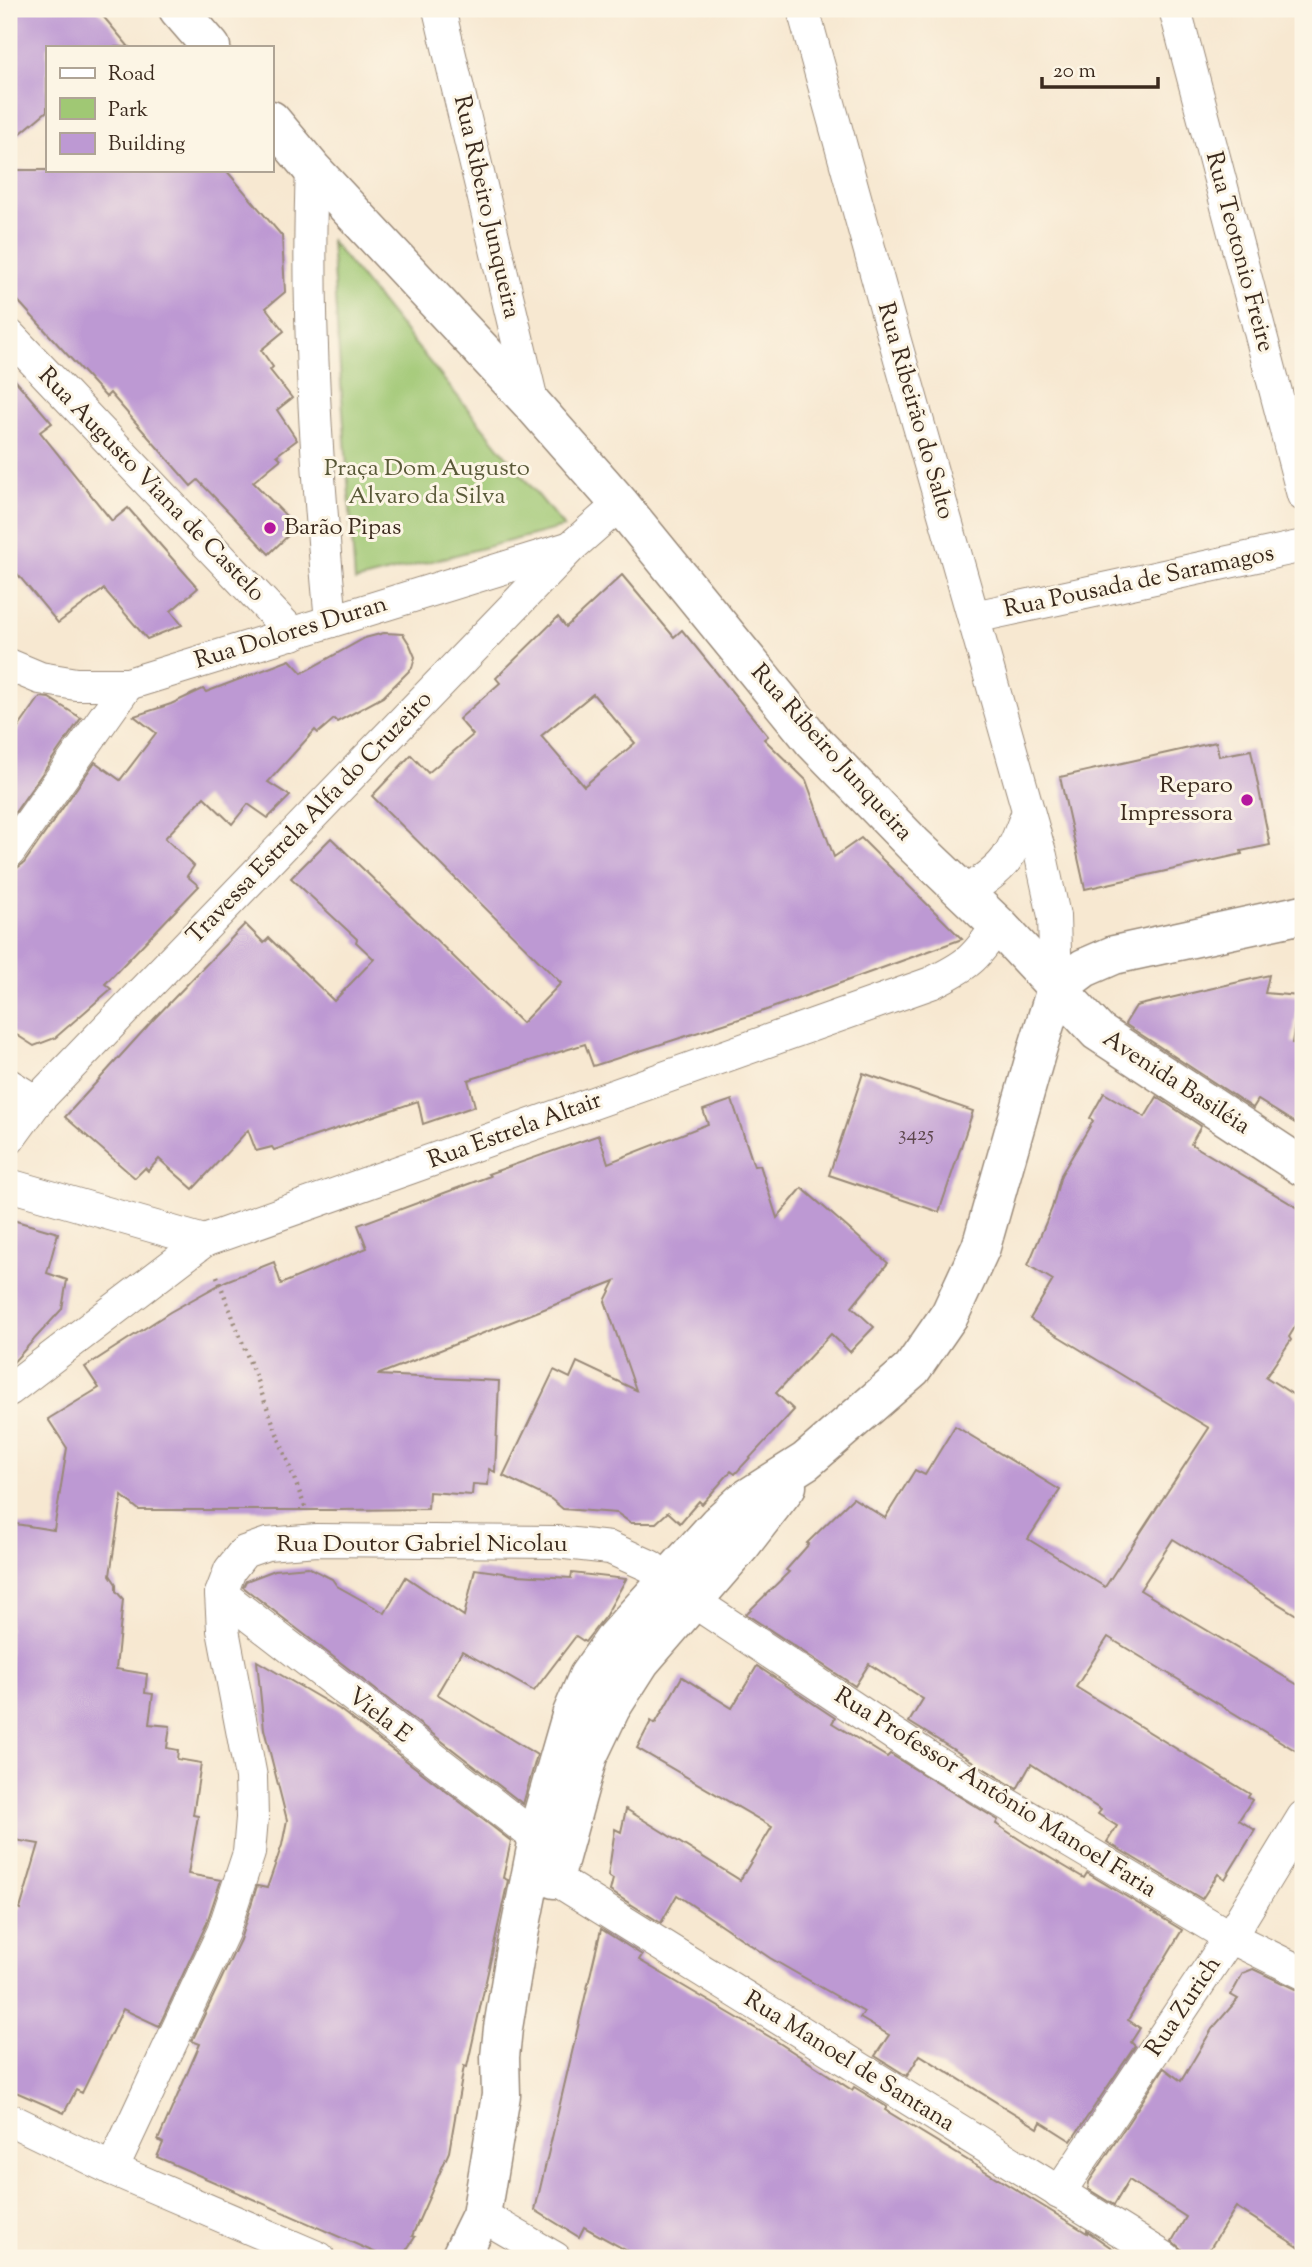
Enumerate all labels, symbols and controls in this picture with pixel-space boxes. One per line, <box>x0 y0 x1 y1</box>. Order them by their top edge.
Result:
legend <box>46 46 273 172</box>
scale bar <box>1042 46 1158 90</box>
text: 20 m <box>1053 57 1096 87</box>
text: Road <box>108 60 155 90</box>
street label: Rua Ribeiro Junqueira <box>444 92 528 322</box>
text: Park <box>108 96 149 126</box>
text: Building <box>108 130 185 160</box>
street label: Rua Teotonio Freire <box>1196 148 1282 356</box>
street label: Rua Ribeirão do Salto <box>868 299 962 523</box>
street label: Rua Augusto Viana de Castelo <box>29 360 273 610</box>
park label: Praça Dom Augusto Alvaro da Silva <box>324 452 530 514</box>
place label: Barão Pipas <box>284 511 402 545</box>
marker: Barão Pipas <box>262 520 278 536</box>
street label: Rua Pousada de Saramagos <box>1001 537 1277 627</box>
street label: Rua Dolores Duran <box>190 588 392 678</box>
street label: Rua Ribeiro Junqueira <box>742 657 920 849</box>
street label: Travessa Estrela Alfa do Cruzeiro <box>179 684 441 952</box>
place label: Reparo Impressora <box>1120 769 1233 831</box>
marker: Reparo Impressora <box>1239 792 1255 808</box>
street label: Avenida Basiléia <box>1096 1022 1256 1144</box>
street label: Rua Estrela Altair <box>423 1084 607 1178</box>
house number: 3425 <box>898 1120 934 1150</box>
street label: Rua Doutor Gabriel Nicolau <box>277 1528 568 1562</box>
street label: Rua Professor Antônio Manoel Faria <box>827 1679 1163 1907</box>
street label: Viela E <box>340 1680 419 1752</box>
street label: Rua Zurich <box>1138 1950 1230 2064</box>
street label: Rua Manoel de Santana <box>737 1983 961 2141</box>

